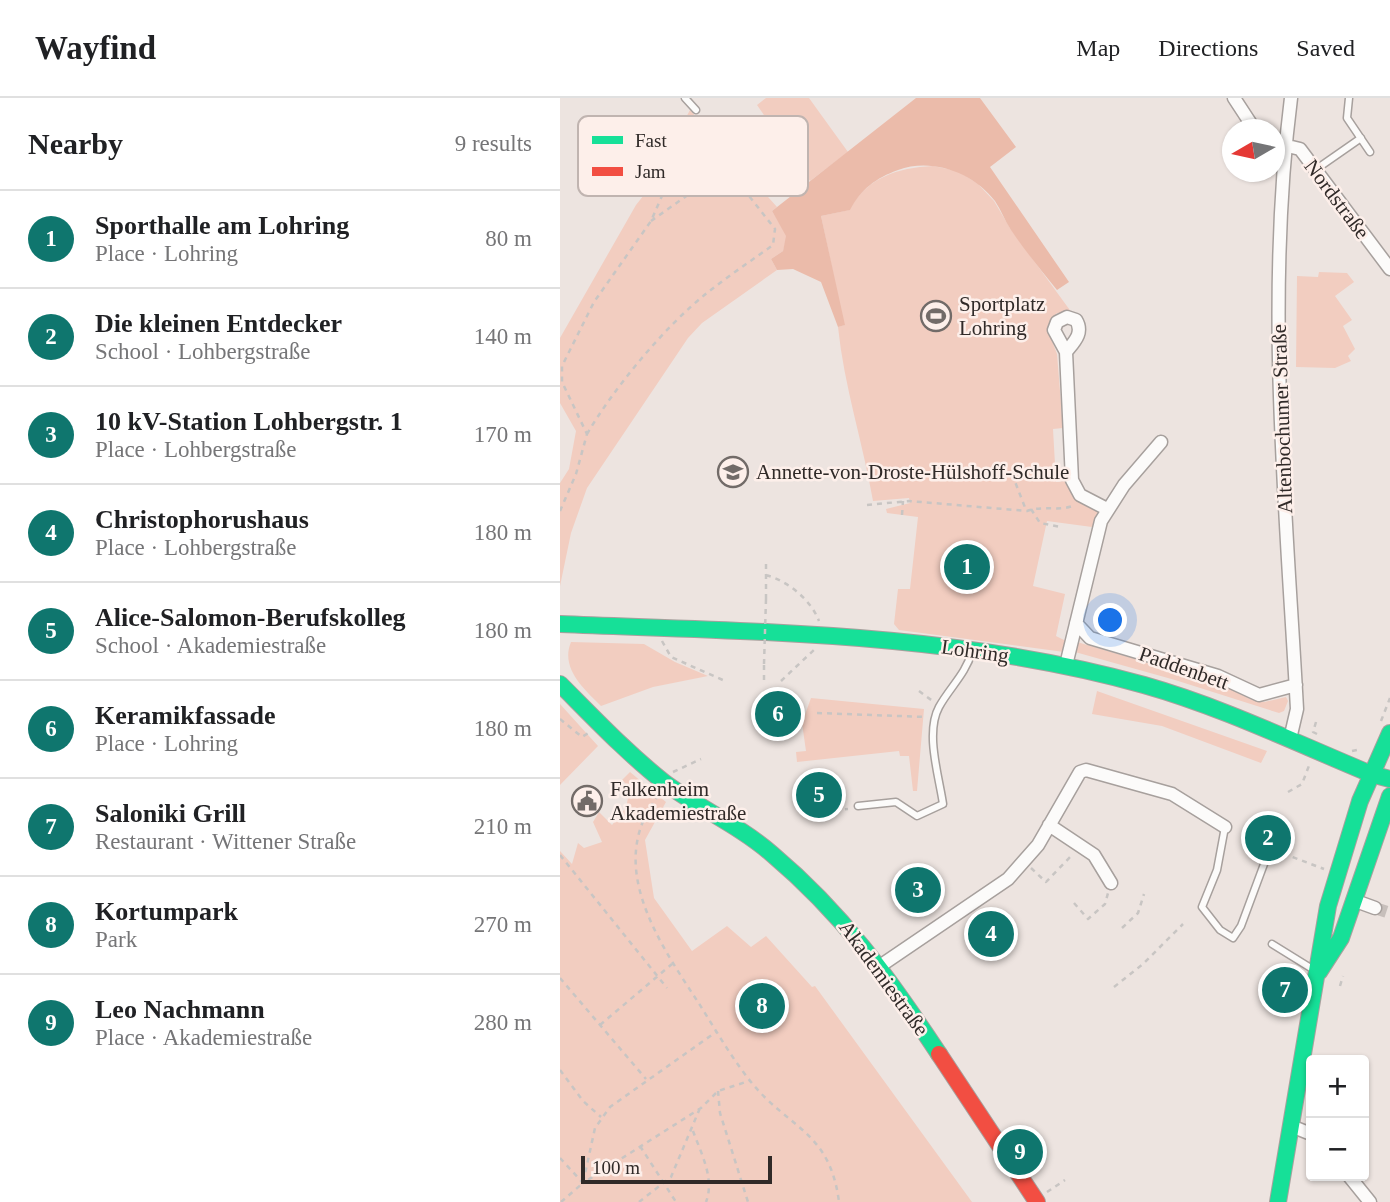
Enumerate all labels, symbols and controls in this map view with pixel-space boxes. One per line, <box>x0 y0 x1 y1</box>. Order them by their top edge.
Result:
text: Wayfind <box>35 30 156 66</box>
text: Map <box>1076 35 1120 61</box>
text: Directions <box>1158 35 1258 61</box>
text: Saved <box>1296 35 1355 61</box>
legend <box>578 116 808 196</box>
north arrow <box>1222 119 1285 182</box>
text: Nearby <box>28 127 123 160</box>
text: Fast <box>635 130 667 151</box>
text: 9 results <box>455 131 532 156</box>
street label: Nordstraße <box>1299 155 1375 243</box>
text: Jam <box>635 161 666 182</box>
text: Sporthalle am Lohring <box>95 211 349 240</box>
text: 1 <box>45 226 57 251</box>
text: 80 m <box>485 226 532 251</box>
text: Place · Lohring <box>95 241 238 266</box>
place label: Sportplatz Lohring <box>959 292 1045 340</box>
sports icon: Sportplatz Lohring <box>919 299 953 333</box>
text: Die kleinen Entdecker <box>95 309 342 338</box>
text: 2 <box>45 324 57 349</box>
text: 140 m <box>474 324 532 349</box>
street label: Altenbochumer Straße <box>1267 324 1297 514</box>
text: School · Lohbergstraße <box>95 339 310 364</box>
text: 10 kV-Station Lohbergstr. 1 <box>95 407 403 436</box>
text: 3 <box>45 422 57 447</box>
text: 170 m <box>474 422 532 447</box>
text: Place · Lohbergstraße <box>95 437 296 462</box>
school or university icon: Annette-von-Droste-Hülshoff-Schule <box>716 455 750 489</box>
place label: Annette-von-Droste-Hülshoff-Schule <box>756 460 1069 484</box>
text: Christophorushaus <box>95 505 309 534</box>
text: 4 <box>45 520 57 545</box>
text: 180 m <box>474 520 532 545</box>
text: Place · Lohbergstraße <box>95 535 296 560</box>
pin: 1 <box>944 541 990 593</box>
text: Alice-Salomon-Berufskolleg <box>95 603 406 632</box>
your location <box>1093 603 1127 637</box>
text: 5 <box>45 618 57 643</box>
text: 180 m <box>474 618 532 643</box>
text: School · Akademiestraße <box>95 633 326 658</box>
street label: Lohring <box>940 634 1011 668</box>
street label: Paddenbett <box>1136 641 1232 695</box>
pin: 6 <box>755 688 801 740</box>
text: Keramikfassade <box>95 701 276 730</box>
text: 6 <box>45 716 57 741</box>
text: 180 m <box>474 716 532 741</box>
text: Place · Lohring <box>95 731 238 756</box>
pin: 5 <box>796 769 842 821</box>
place label: Falkenheim Akademiestraße <box>610 777 746 825</box>
public building icon: Falkenheim Akademiestraße <box>570 784 604 818</box>
text: Saloniki Grill <box>95 799 246 828</box>
pin: 2 <box>1245 812 1291 864</box>
text: 7 <box>45 814 57 839</box>
text: 210 m <box>474 814 532 839</box>
text: Restaurant · Wittener Straße <box>95 829 356 854</box>
pin: 3 <box>895 864 941 916</box>
text: Kortumpark <box>95 897 238 926</box>
pin: 4 <box>968 908 1014 960</box>
text: 8 <box>45 912 57 937</box>
text: 270 m <box>474 912 532 937</box>
street label: Akademiestraße <box>834 916 934 1040</box>
text: Park <box>95 927 137 952</box>
pin: 7 <box>1262 964 1308 1016</box>
pin: 8 <box>739 980 785 1032</box>
text: Leo Nachmann <box>95 995 265 1024</box>
text: 9 <box>45 1010 57 1035</box>
text: 280 m <box>474 1010 532 1035</box>
text: Place · Akademiestraße <box>95 1025 312 1050</box>
map controls <box>1306 1055 1369 1181</box>
button: + <box>1306 1055 1369 1118</box>
button: − <box>1306 1118 1369 1181</box>
pin: 9 <box>997 1126 1043 1178</box>
scale bar <box>581 1153 772 1185</box>
text: 100 m <box>592 1157 640 1178</box>

